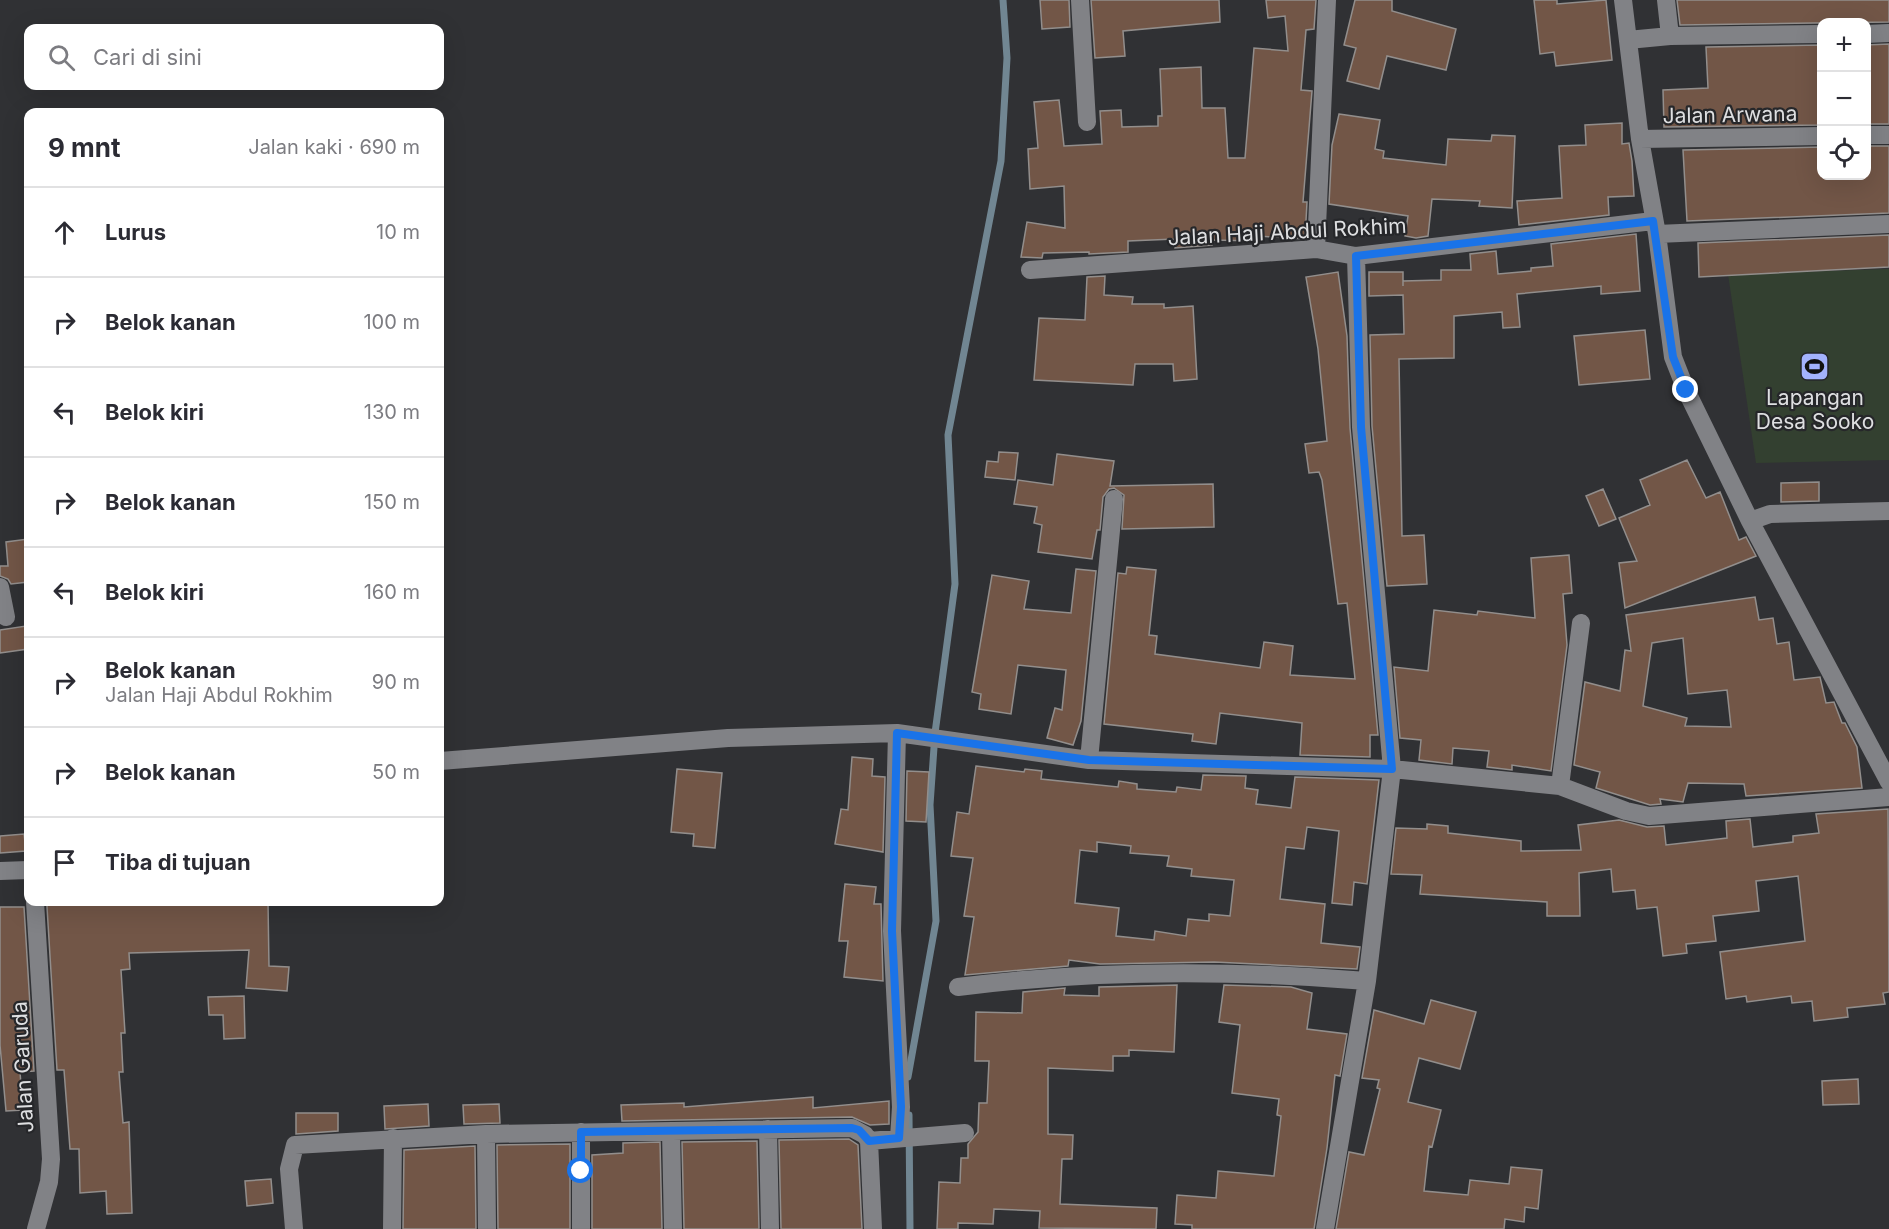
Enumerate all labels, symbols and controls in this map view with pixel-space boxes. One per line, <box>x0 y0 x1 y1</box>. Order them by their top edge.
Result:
map controls <box>1817 18 1871 180</box>
button: + <box>1817 18 1871 72</box>
search box <box>24 24 444 90</box>
icon: search <box>45 41 78 74</box>
text: Cari di sini <box>93 44 202 70</box>
button: − <box>1817 72 1871 126</box>
street label: Jalan Arwana <box>1662 101 1798 128</box>
button: locate <box>1817 126 1871 180</box>
text: 9 mnt <box>48 132 120 163</box>
text: Jalan kaki · 690 m <box>248 135 420 159</box>
street label: Jalan Haji Abdul Rokhim <box>1167 213 1407 250</box>
icon: ahead <box>48 216 81 249</box>
text: Lurus <box>105 219 166 245</box>
text: 10 m <box>376 220 420 244</box>
icon: right <box>48 306 81 339</box>
text: Belok kanan <box>105 309 236 335</box>
text: 100 m <box>363 310 420 334</box>
sports icon: Lapangan Desa Sooko <box>1799 351 1831 383</box>
route end <box>1672 376 1698 402</box>
place label: Lapangan Desa Sooko <box>1756 385 1874 434</box>
icon: left <box>48 396 81 429</box>
text: Belok kiri <box>105 399 204 425</box>
text: 130 m <box>364 400 420 424</box>
icon: right <box>48 486 81 519</box>
text: Belok kanan <box>105 489 236 515</box>
text: 150 m <box>364 490 420 514</box>
icon: left <box>48 576 81 609</box>
text: Belok kiri <box>105 579 204 605</box>
text: 160 m <box>364 580 420 604</box>
text: Belok kanan <box>105 657 236 683</box>
icon: right <box>48 666 81 699</box>
text: 90 m <box>372 670 420 694</box>
text: Jalan Haji Abdul Rokhim <box>105 683 333 707</box>
icon: right <box>48 756 81 789</box>
text: Belok kanan <box>105 759 236 785</box>
text: 50 m <box>372 760 420 784</box>
icon: arrive <box>48 846 81 879</box>
text: Tiba di tujuan <box>105 849 251 875</box>
street label: Jalan Garuda <box>7 1001 38 1133</box>
route start <box>567 1157 593 1183</box>

